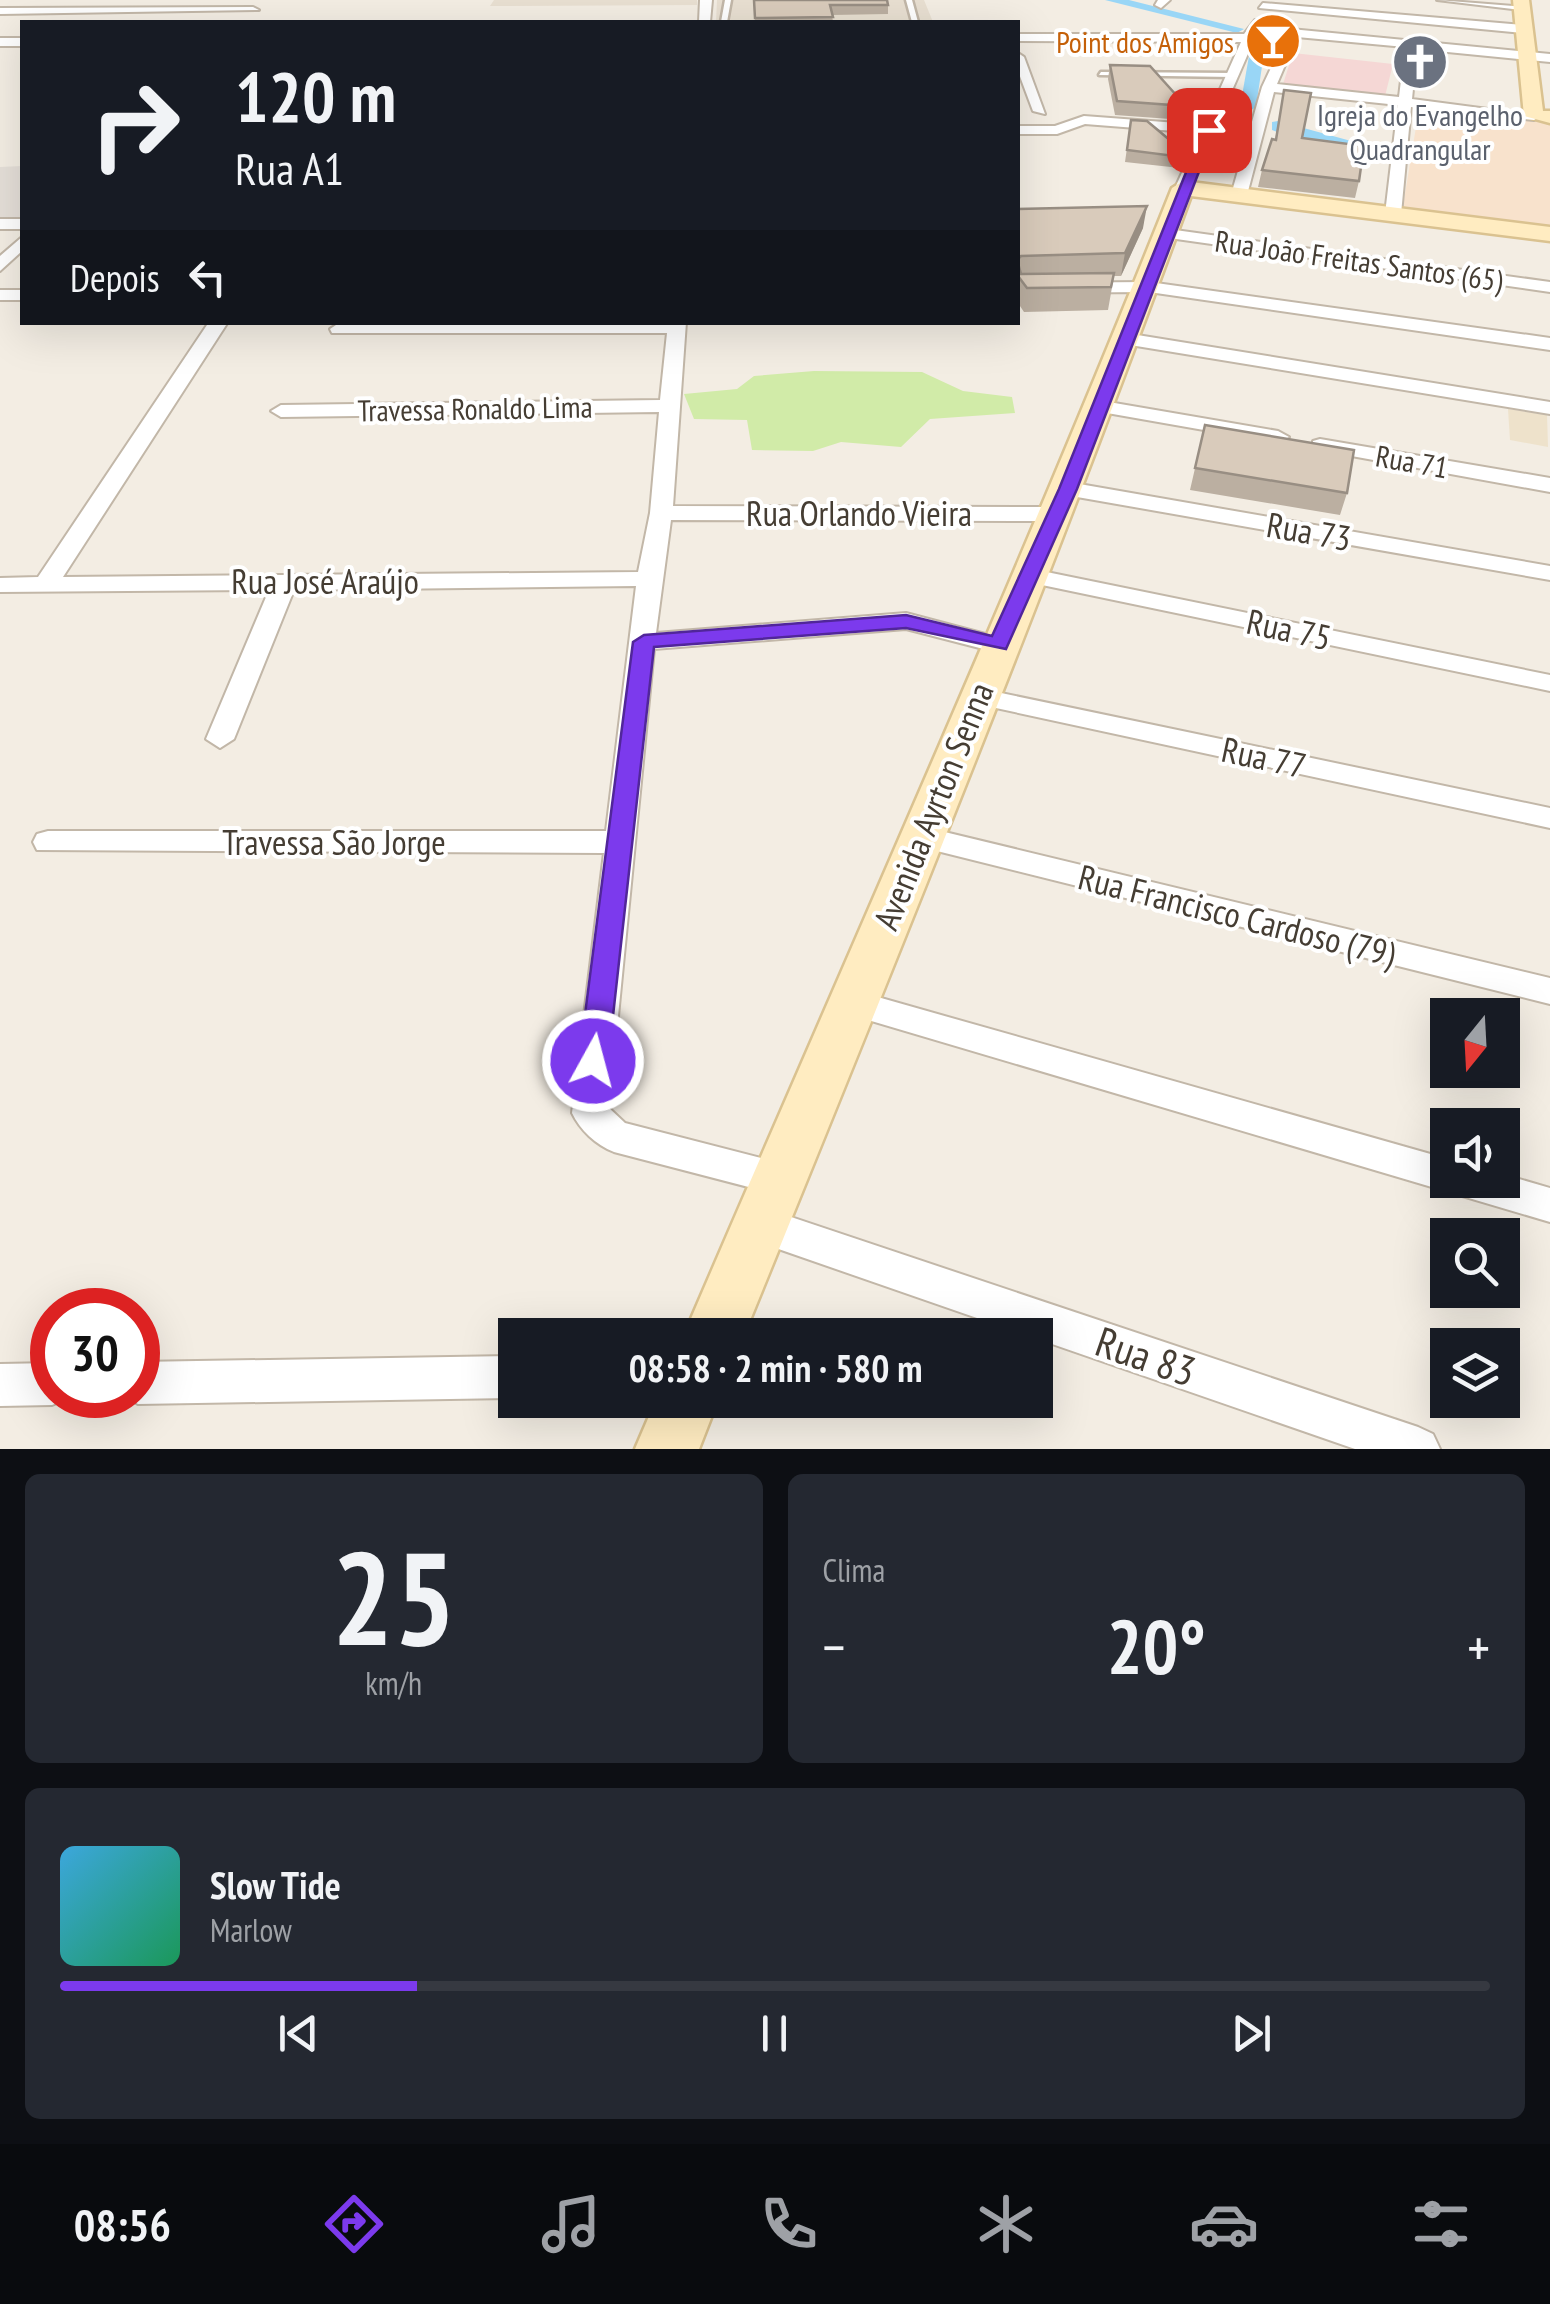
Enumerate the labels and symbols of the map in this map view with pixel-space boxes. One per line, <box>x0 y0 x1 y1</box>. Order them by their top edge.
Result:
bar icon: Point dos Amigos <box>1243 11 1303 71</box>
place label: Point dos Amigos <box>1056 22 1234 61</box>
church icon: Igreja do Evangelho Quadrangular <box>1390 32 1450 92</box>
pin <box>1167 88 1252 173</box>
place label: Igreja do Evangelho Quadrangular <box>1317 95 1523 168</box>
street label: Rua João Freitas Santos (65) <box>1213 221 1505 299</box>
street label: Travessa Ronaldo Lima <box>357 386 593 430</box>
street label: Rua 71 <box>1373 435 1451 487</box>
street label: Rua Orlando Vieira <box>746 490 972 536</box>
street label: Rua 73 <box>1263 501 1355 561</box>
street label: Rua José Araújo <box>231 558 419 604</box>
street label: Rua 75 <box>1243 598 1335 660</box>
street label: Avenida Ayrton Senna <box>862 676 1004 936</box>
street label: Rua 77 <box>1218 726 1310 788</box>
street label: Travessa São Jorge <box>222 819 446 865</box>
street label: Rua Francisco Cardoso (79) <box>1074 853 1401 977</box>
north arrow <box>1430 998 1520 1088</box>
position arrow <box>541 1009 645 1113</box>
speed limit sign: 30 <box>30 1288 160 1418</box>
street label: Rua 83 <box>1089 1313 1203 1399</box>

